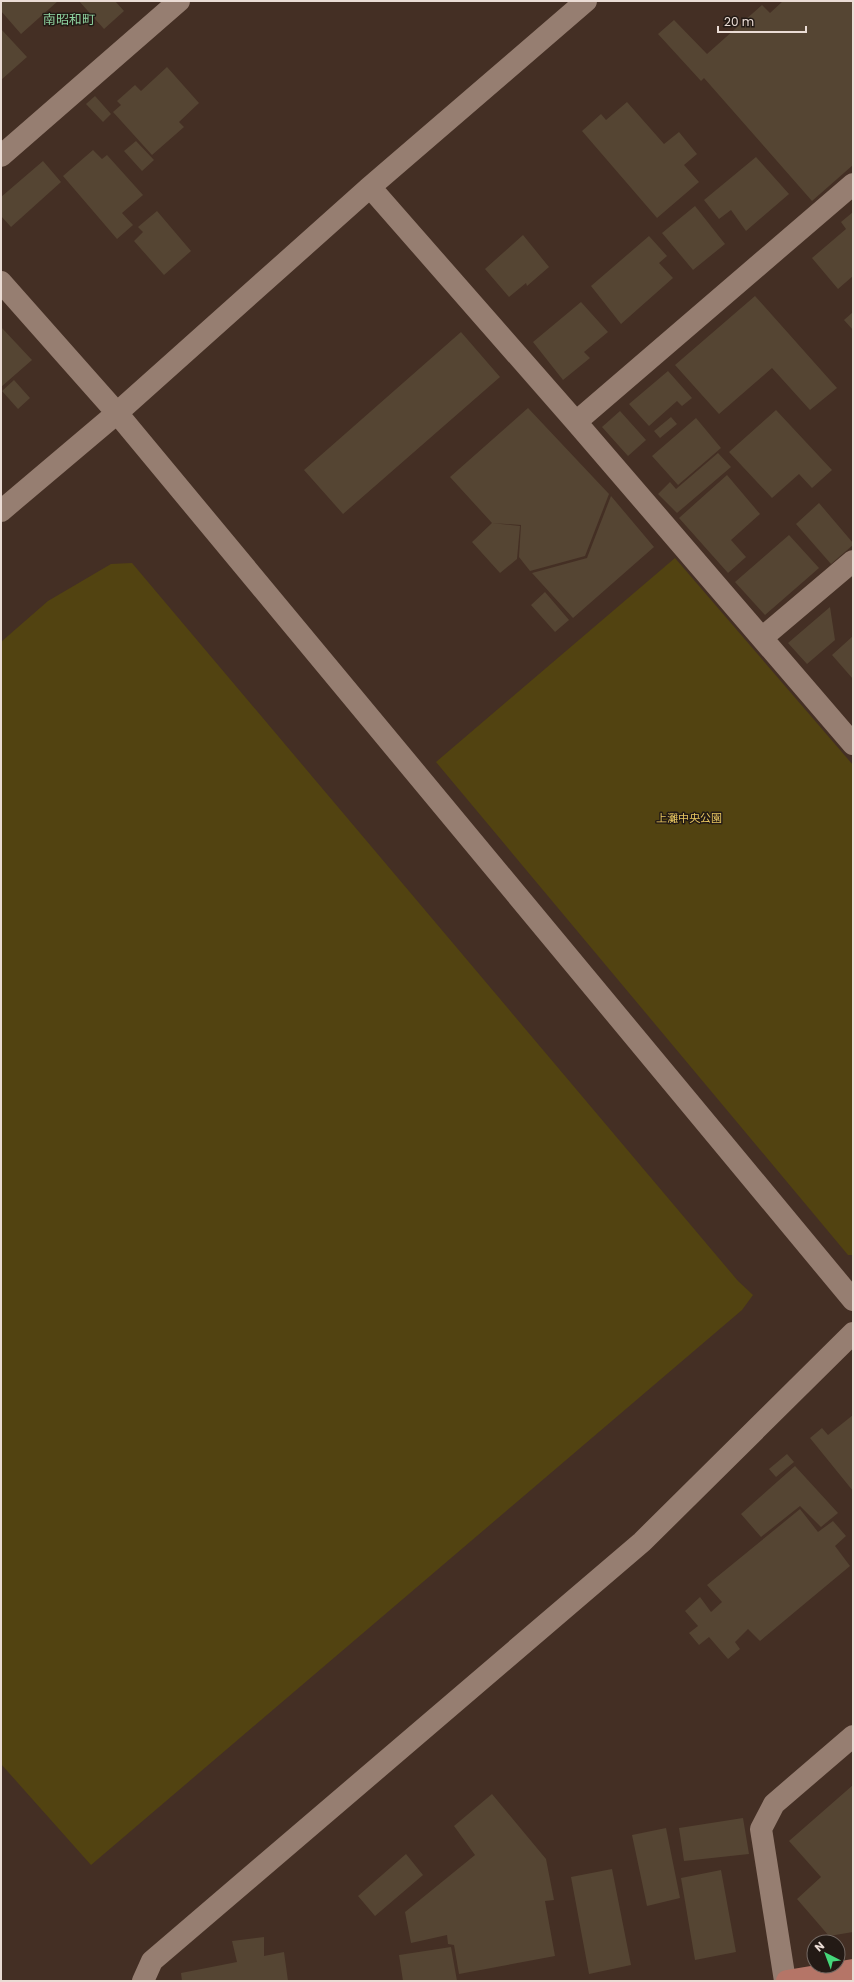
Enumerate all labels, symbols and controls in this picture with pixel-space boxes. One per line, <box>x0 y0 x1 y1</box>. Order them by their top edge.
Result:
scale bar <box>718 8 806 34</box>
district label: 南昭和町 <box>43 10 95 29</box>
text: 20 m <box>724 13 754 30</box>
park label: 上灘中央公園 <box>656 810 722 826</box>
north arrow <box>806 1934 846 1974</box>
text: N <box>811 1938 828 1955</box>

